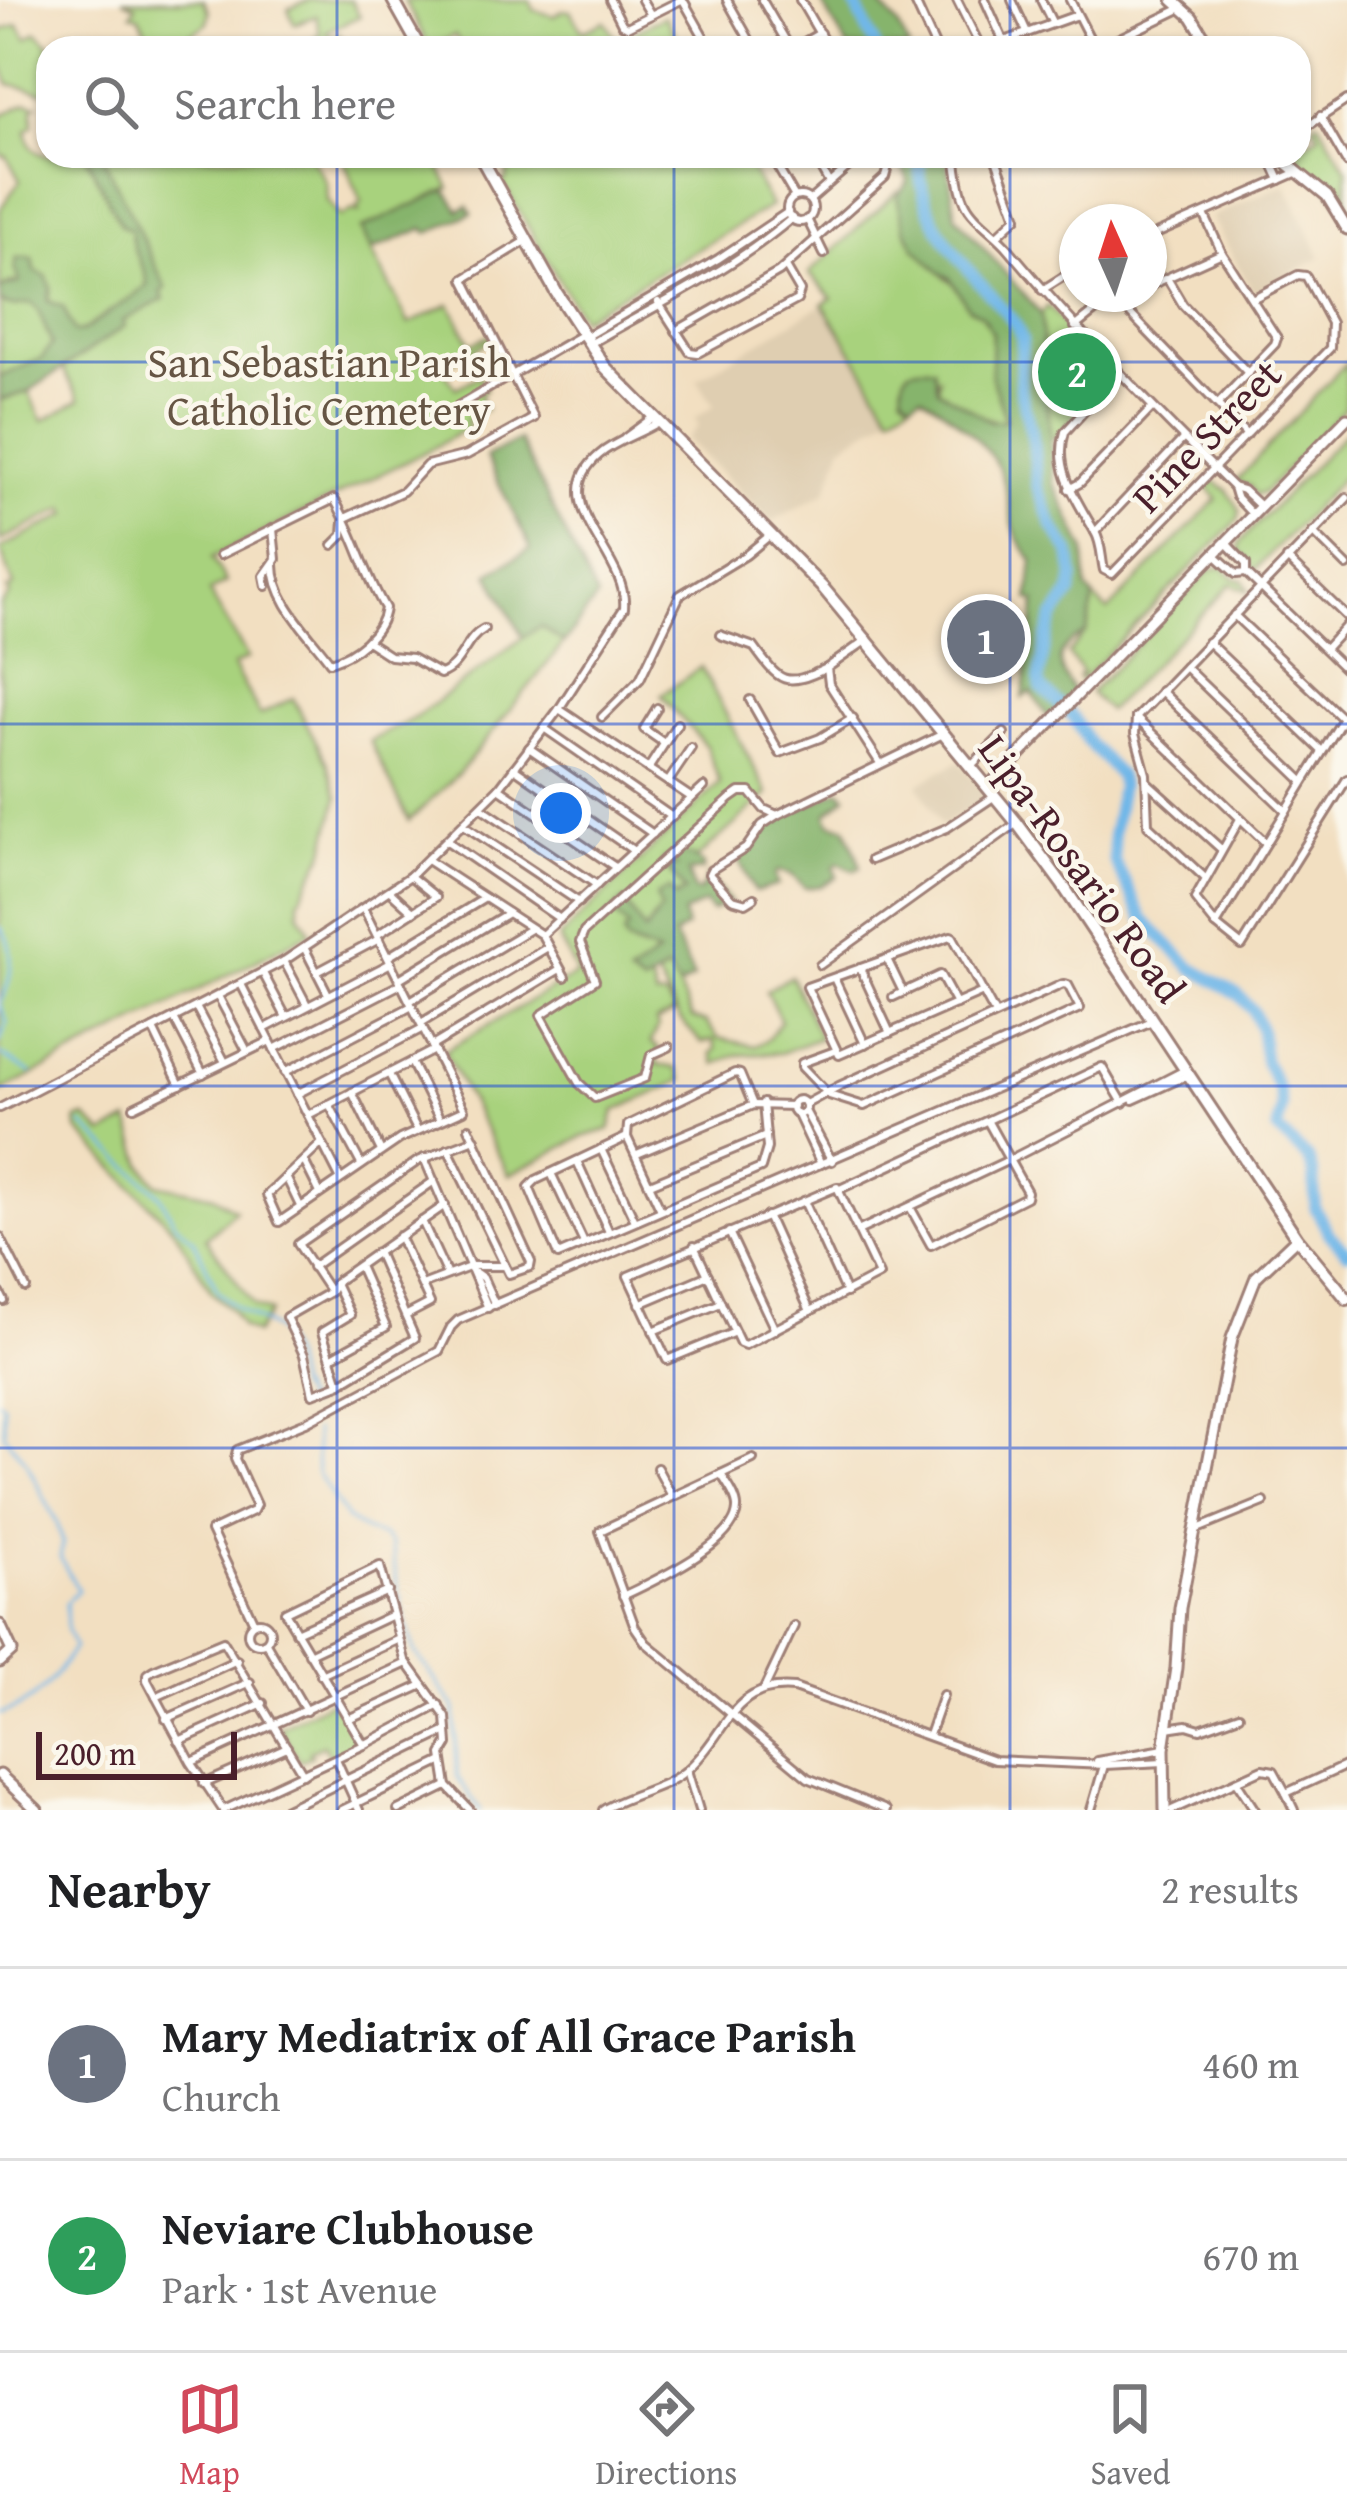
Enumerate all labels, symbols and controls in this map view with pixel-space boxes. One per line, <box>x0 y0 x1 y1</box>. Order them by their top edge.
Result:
search box <box>36 36 1311 168</box>
icon: search <box>78 69 144 135</box>
text: Search here <box>174 70 396 135</box>
north arrow <box>1059 204 1167 312</box>
pin: 2 <box>1038 327 1116 417</box>
park label: San Sebastian Parish Catholic Cemetery <box>148 331 511 440</box>
street label: Pine Street <box>1117 344 1295 526</box>
pin: 1 <box>947 594 1025 684</box>
street label: Lipa-Rosario Road <box>965 721 1202 1015</box>
your location <box>531 783 591 843</box>
scale bar <box>36 1726 237 1779</box>
text: 200 m <box>54 1729 136 1777</box>
text: Nearby <box>48 1851 211 1926</box>
text: 2 results <box>1161 1860 1299 1917</box>
text: Mary Mediatrix of All Grace Parish <box>162 2003 856 2068</box>
text: 1 <box>77 2035 97 2092</box>
text: 460 m <box>1202 2035 1299 2092</box>
text: Church <box>162 2068 280 2125</box>
text: Neviare Clubhouse <box>162 2195 534 2260</box>
text: 2 <box>77 2227 97 2284</box>
text: 670 m <box>1202 2227 1299 2284</box>
text: Park · 1st Avenue <box>162 2260 437 2317</box>
tab: Map <box>177 2376 243 2496</box>
tab: Directions <box>596 2376 737 2496</box>
tab: Saved <box>1091 2376 1170 2496</box>

